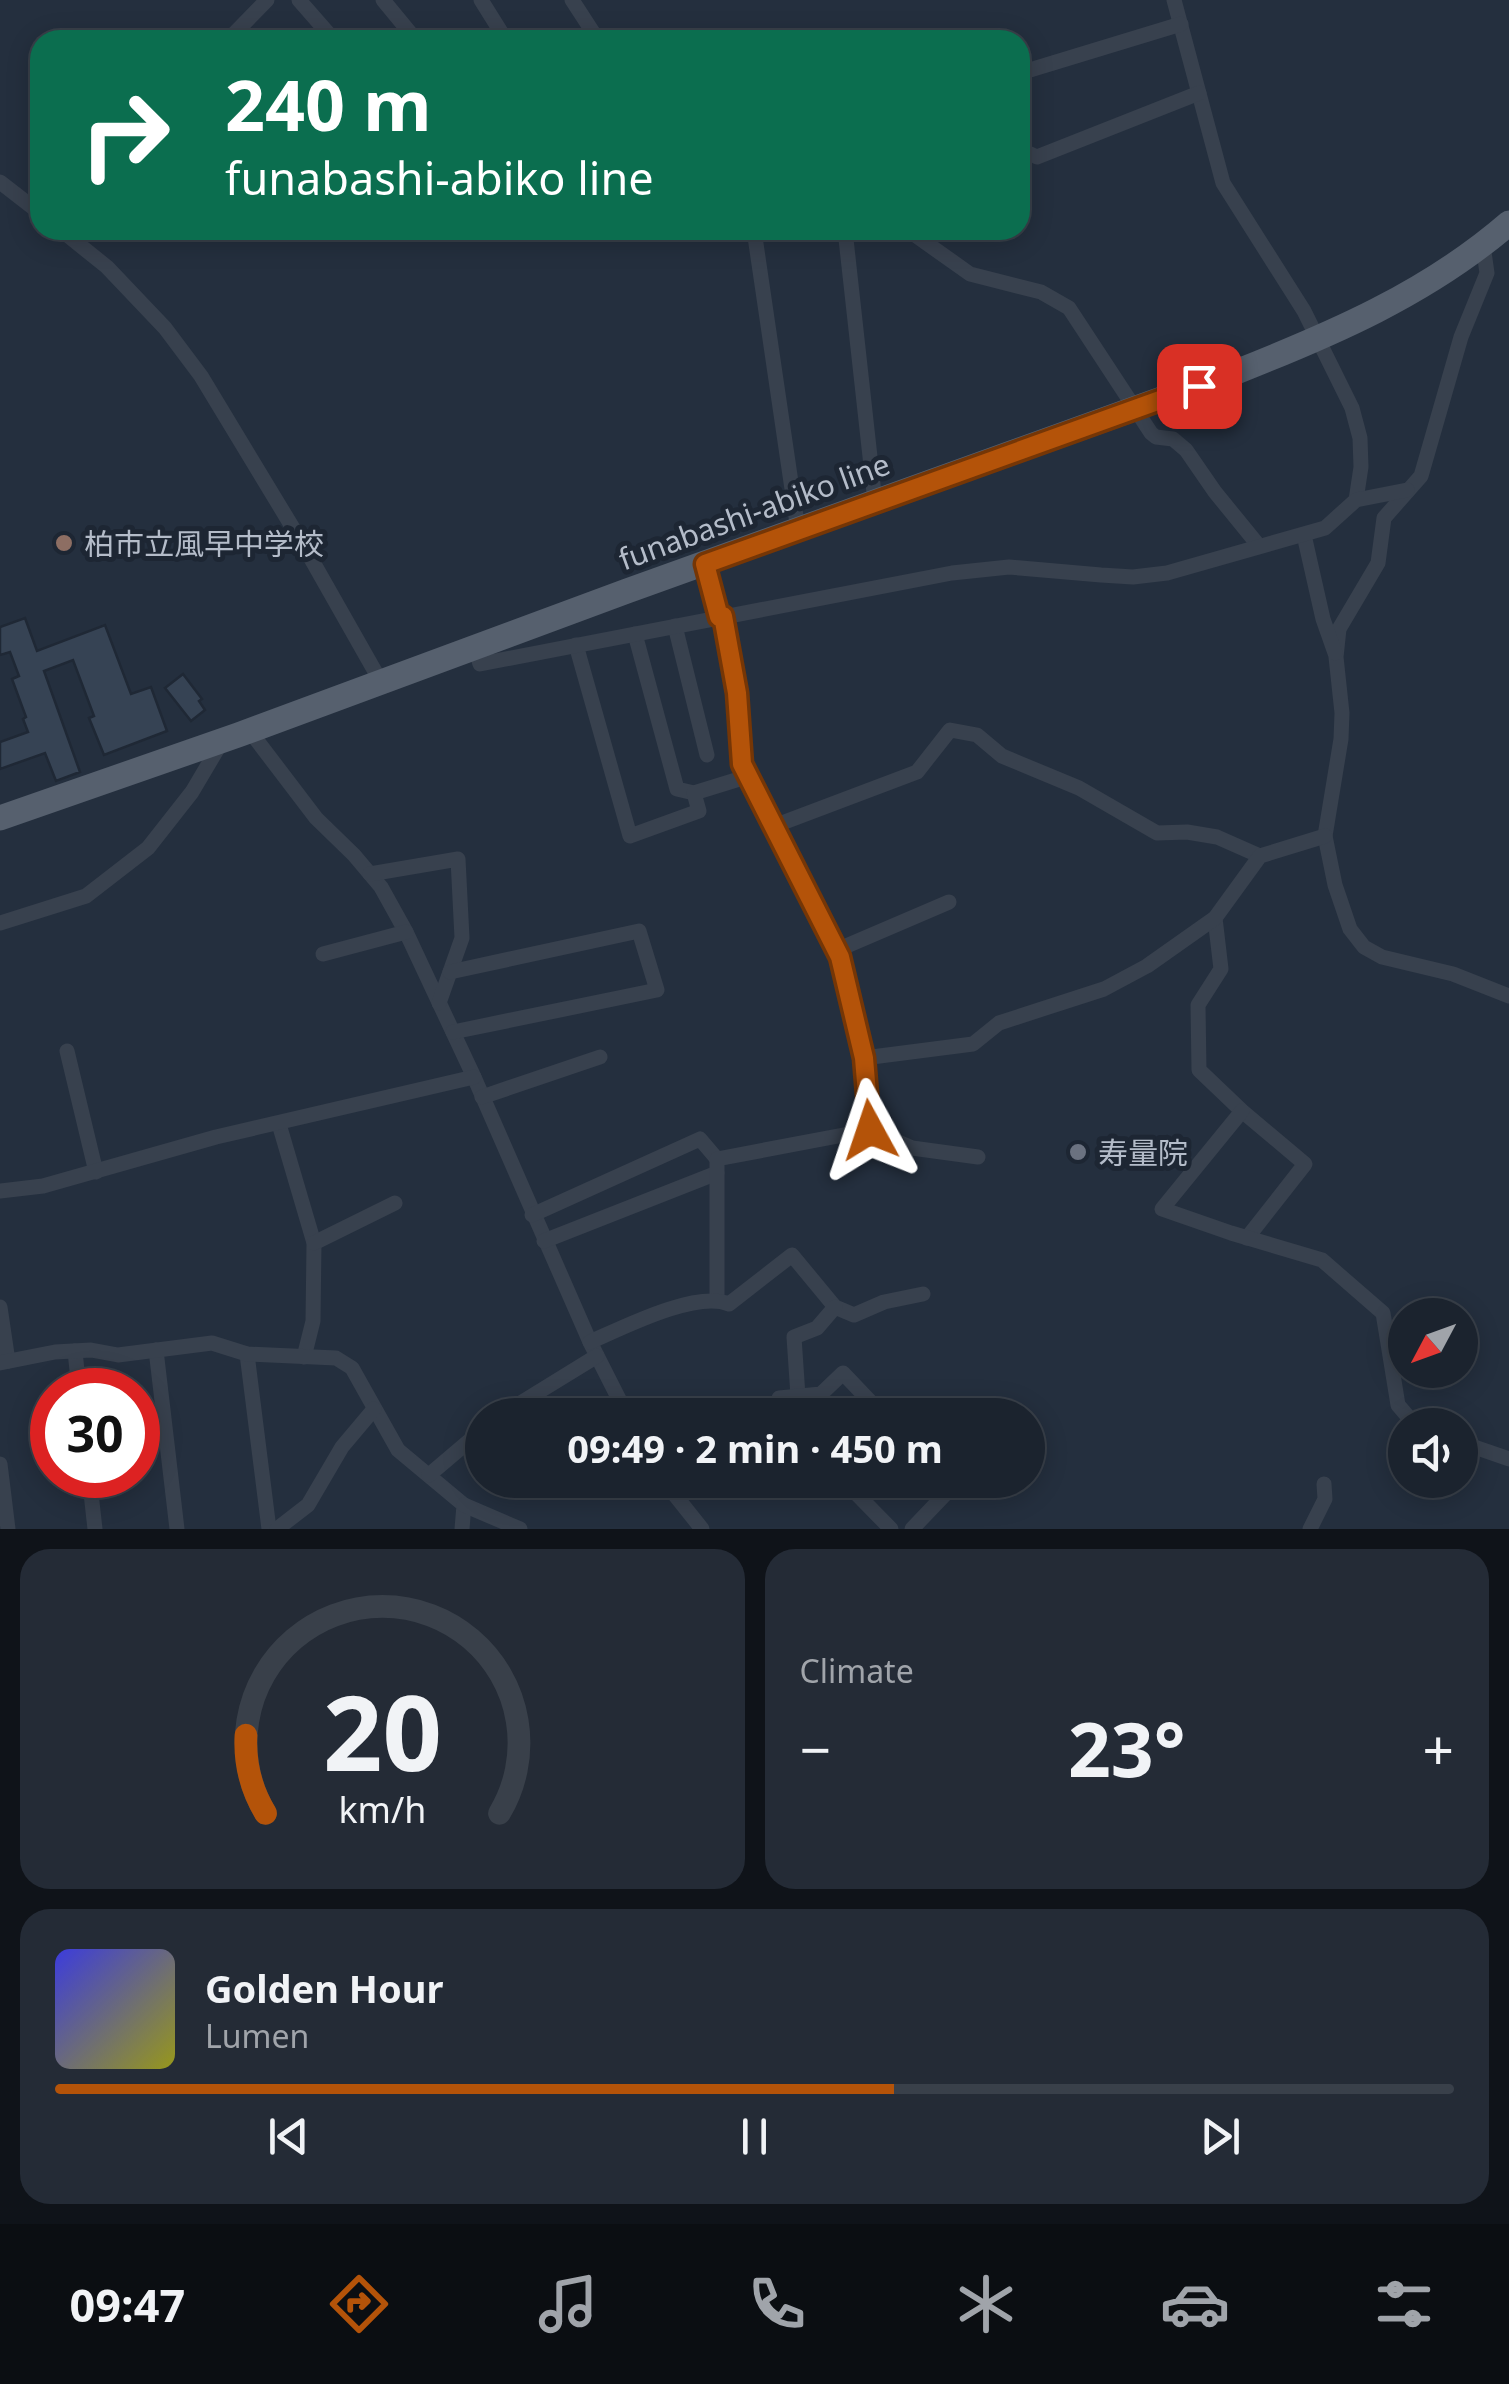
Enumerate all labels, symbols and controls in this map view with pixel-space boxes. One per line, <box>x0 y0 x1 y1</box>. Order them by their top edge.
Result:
text: 240 m <box>225 56 432 152</box>
icon: right <box>60 70 190 200</box>
text: funabashi-abiko line <box>225 147 654 208</box>
pin <box>1157 344 1242 429</box>
icon: arrive <box>1172 359 1227 414</box>
street label: funabashi-abiko line <box>613 443 895 579</box>
place label: 柏市立風早中学校 <box>84 523 324 564</box>
marker: 柏市立風早中学校 <box>53 532 75 554</box>
position arrow <box>818 1078 922 1182</box>
place label: 寿量院 <box>1098 1132 1188 1173</box>
marker: 寿量院 <box>1067 1141 1089 1163</box>
north arrow <box>1388 1298 1478 1388</box>
map controls <box>1388 1298 1478 1498</box>
speed limit sign: 30 <box>30 1368 160 1498</box>
button: sound <box>1388 1408 1478 1498</box>
text: 09:49 · 2 min · 450 m <box>567 1422 943 1474</box>
text: Climate <box>800 1649 914 1692</box>
text: 20 <box>323 1660 442 1801</box>
text: 23° <box>1068 1697 1186 1799</box>
text: − <box>800 1711 831 1786</box>
text: + <box>1423 1711 1454 1786</box>
text: km/h <box>338 1785 426 1833</box>
text: Golden Hour <box>205 1962 443 2014</box>
text: Lumen <box>205 2014 309 2057</box>
icon: previous <box>261 2109 316 2164</box>
icon: pause <box>727 2109 782 2164</box>
icon: next <box>1193 2109 1248 2164</box>
icon: directions <box>324 2269 394 2339</box>
icon: music <box>533 2269 603 2339</box>
icon: phone <box>742 2269 812 2339</box>
icon: climate <box>951 2269 1021 2339</box>
icon: car <box>1160 2269 1230 2339</box>
icon: filters <box>1369 2269 1439 2339</box>
text: 09:47 <box>70 2274 185 2335</box>

